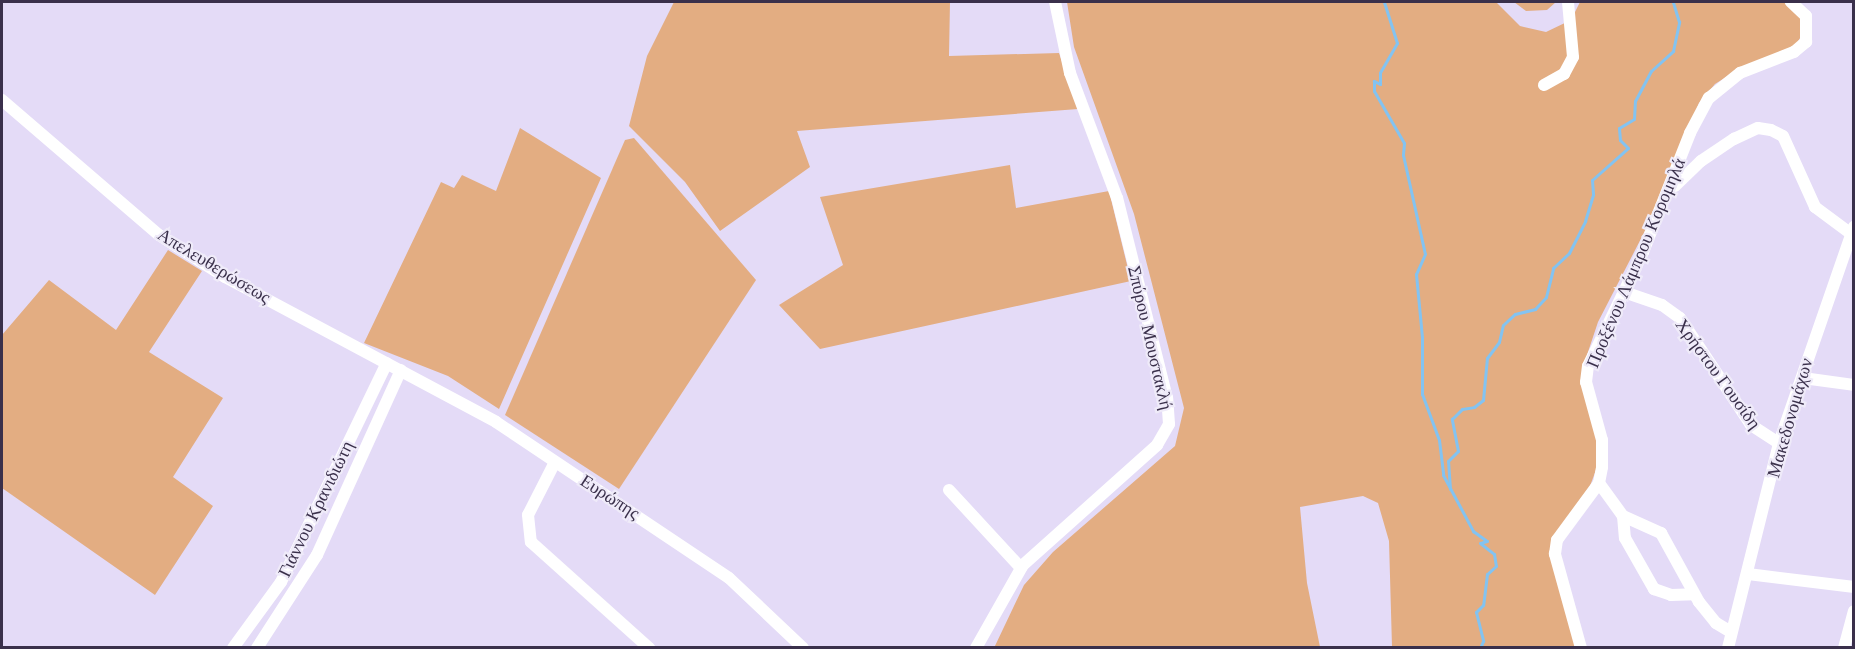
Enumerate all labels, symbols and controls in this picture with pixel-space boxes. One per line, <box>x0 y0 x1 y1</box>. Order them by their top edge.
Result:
street label: Προξένου Λάμπρου Κορομηλά <box>1582 154 1690 372</box>
street label: Απελευθερώσεως <box>154 224 274 308</box>
street label: Σπύρου Μουστακλή <box>1123 264 1177 412</box>
street label: Χρήστου Γουσίδη <box>1671 314 1765 434</box>
street label: Μακεδονομάχων <box>1763 356 1817 480</box>
street label: Γιάννου Κρανιδιώτη <box>274 437 358 581</box>
street label: Ευρώπης <box>576 470 644 524</box>

